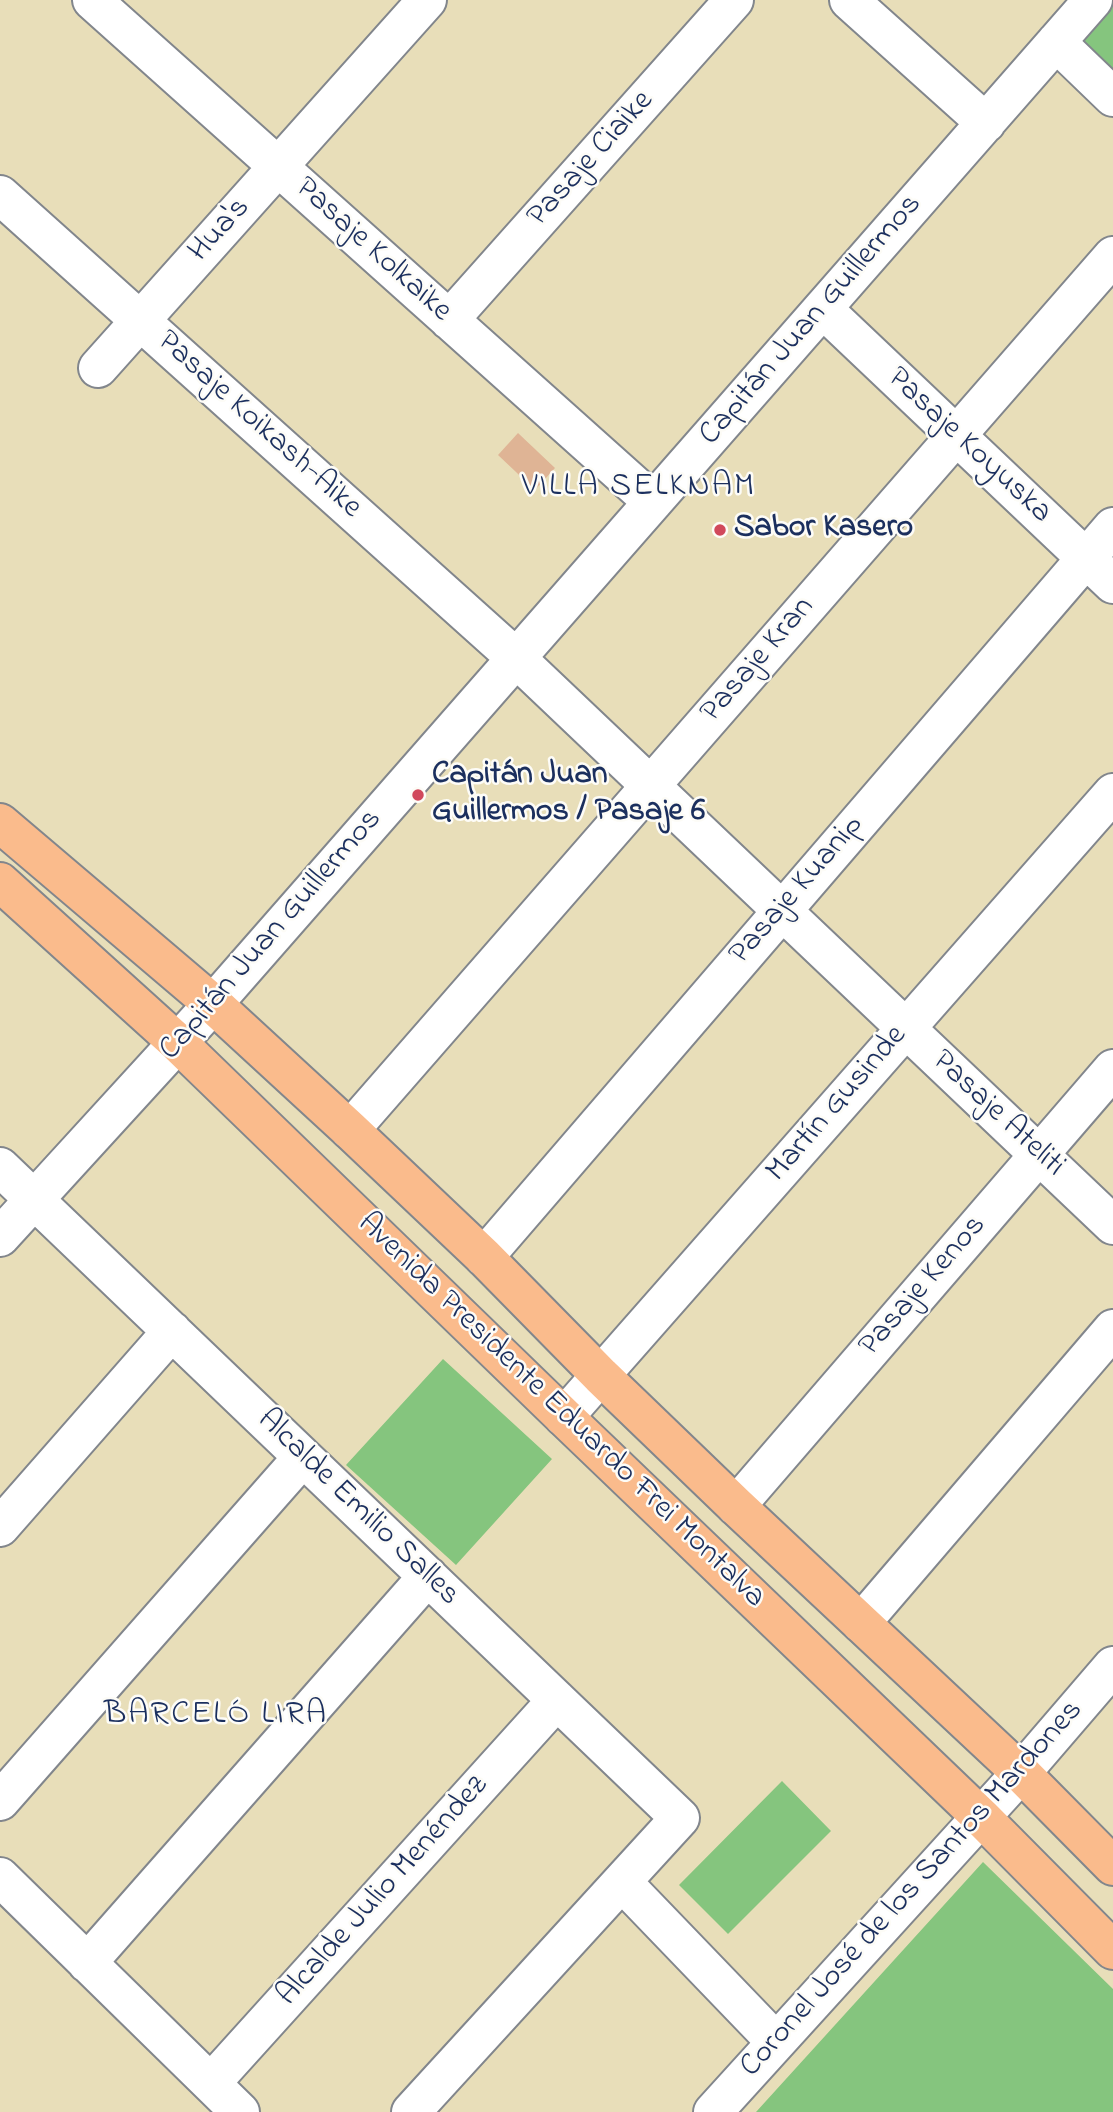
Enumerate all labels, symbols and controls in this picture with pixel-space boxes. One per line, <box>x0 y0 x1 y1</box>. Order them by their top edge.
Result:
street label: Pasaje Ciaike <box>521 84 663 236</box>
street label: Pasaje Kolkaike <box>286 170 458 332</box>
street label: Capitán Juan Guillermos <box>692 187 932 455</box>
street label: Hua's <box>182 191 260 271</box>
street label: Pasaje Koikash-Aike <box>148 324 368 528</box>
street label: Pasaje Koyuska <box>877 361 1059 533</box>
district label: VILLA SELKNAM <box>523 469 755 509</box>
place label: Sabor Kasero <box>734 511 913 549</box>
marker: Sabor Kasero <box>712 522 728 538</box>
street label: Pasaje Kran <box>694 590 824 732</box>
place label: Capitán Juan Guillermos / Pasaje 6 <box>432 758 705 833</box>
marker: Capitán Juan Guillermos / Pasaje 6 <box>410 787 426 803</box>
street label: Capitán Juan Guillermos <box>152 802 392 1070</box>
street label: Pasaje Kuanip <box>722 808 874 974</box>
street label: Martín Gusinde <box>759 1019 917 1191</box>
street label: Pasaje Ateliti <box>922 1043 1072 1187</box>
street label: Avenida Presidente Eduardo Frei Montalva <box>348 1206 772 1618</box>
street label: Pasaje Kenos <box>852 1208 996 1366</box>
street label: Alcalde Emilio Salles <box>248 1402 466 1616</box>
street label: Coronel José de los Santos Mardones <box>733 1693 1093 2087</box>
district label: BARCELÓ LIRA <box>106 1697 326 1737</box>
street label: Alcalde Julio Menéndez <box>270 1769 498 2015</box>

